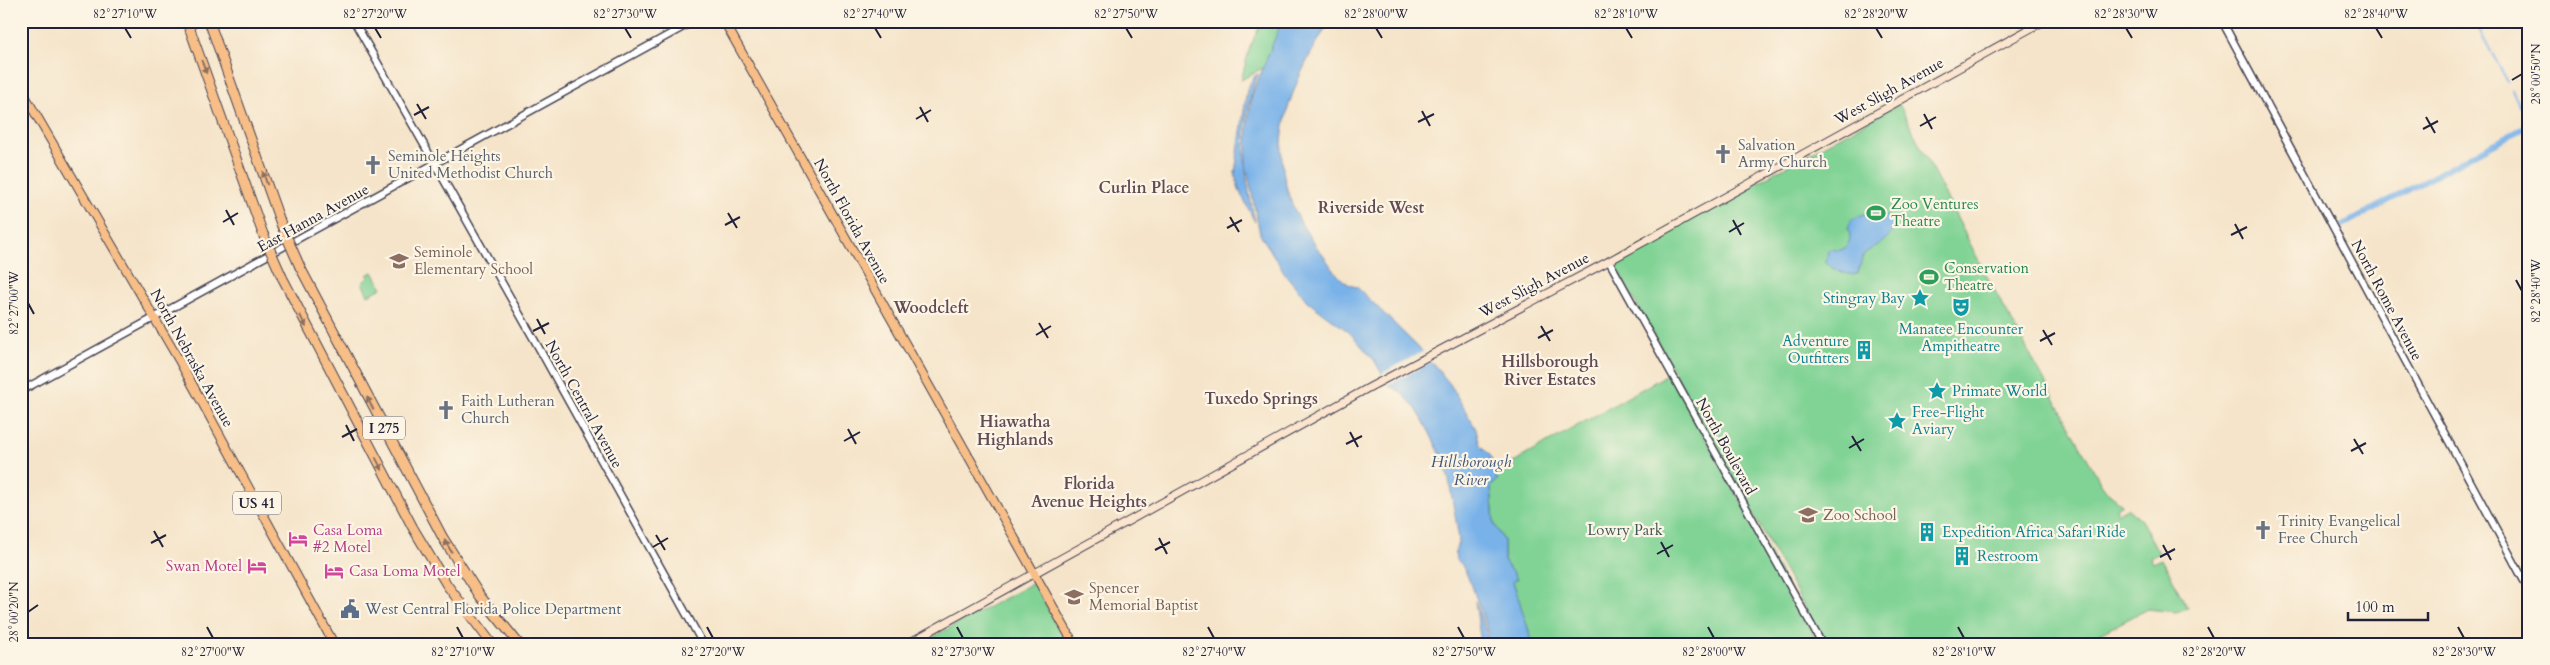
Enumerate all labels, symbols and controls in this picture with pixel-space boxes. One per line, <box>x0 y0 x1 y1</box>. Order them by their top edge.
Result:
text: 82°27'10"W <box>93 6 158 22</box>
text: 82°27'20"W <box>343 6 408 22</box>
text: 82°27'30"W <box>593 6 658 22</box>
text: 82°27'40"W <box>843 6 908 22</box>
text: 82°27'50"W <box>1094 6 1159 22</box>
text: 82°28'00"W <box>1344 6 1409 22</box>
text: 82°28'10"W <box>1594 6 1659 22</box>
text: 82°28'20"W <box>1844 6 1909 22</box>
text: 82°28'30"W <box>2094 6 2159 22</box>
text: 82°28'40"W <box>2344 6 2409 22</box>
text: 28°00'50"N <box>2528 43 2544 104</box>
street label: West Sligh Avenue <box>1830 53 1947 130</box>
one-way arrow <box>200 60 208 75</box>
place label: Salvation Army Church <box>1738 135 1828 172</box>
church icon: Salvation Army Church <box>1712 143 1734 165</box>
place label: Seminole Heights United Methodist Church <box>388 146 554 183</box>
church icon: Seminole Heights United Methodist Church <box>362 154 384 176</box>
street label: North Florida Avenue <box>809 155 895 288</box>
one-way arrow <box>261 171 268 186</box>
district label: Curlin Place <box>1099 177 1190 199</box>
street label: East Hanna Avenue <box>254 179 373 257</box>
place label: Zoo Ventures Theatre <box>1891 194 1979 231</box>
district label: Riverside West <box>1318 197 1425 219</box>
sports icon: Zoo Ventures Theatre <box>1865 202 1887 224</box>
street label: North Rome Avenue <box>2347 236 2427 364</box>
place label: Seminole Elementary School <box>414 242 533 279</box>
street label: West Sligh Avenue <box>1475 247 1593 323</box>
school or university icon: Seminole Elementary School <box>388 250 410 272</box>
place label: Conservation Theatre <box>1944 258 2030 295</box>
text: 82°28'40"W <box>2528 258 2544 323</box>
sports icon: Conservation Theatre <box>1918 266 1940 288</box>
text: 82°27'00"W <box>6 270 22 335</box>
street label: North Nebraska Avenue <box>146 285 238 431</box>
place icon: Stingray Bay <box>1909 287 1931 309</box>
place label: Stingray Bay <box>1823 288 1905 308</box>
theatre icon: Manatee Encounter Ampitheatre <box>1950 296 1972 318</box>
district label: Woodcleft <box>892 297 969 319</box>
one-way arrow <box>299 313 307 328</box>
place label: Manatee Encounter Ampitheatre <box>1899 319 2024 356</box>
place label: Adventure Outfitters <box>1782 331 1849 368</box>
street label: North Central Avenue <box>541 336 628 472</box>
building icon: Adventure Outfitters <box>1853 339 1875 361</box>
district label: Hillsborough River Estates <box>1501 351 1599 391</box>
place icon: Primate World <box>1926 380 1948 402</box>
place label: Primate World <box>1952 381 2047 401</box>
district label: Tuxedo Springs <box>1204 388 1318 410</box>
place label: Faith Lutheran Church <box>461 391 555 428</box>
street label: North Boulevard <box>1691 394 1761 498</box>
one-way arrow <box>366 396 374 410</box>
church icon: Faith Lutheran Church <box>435 399 457 421</box>
place label: Free-Flight Aviary <box>1912 402 1985 439</box>
place icon: Free-Flight Aviary <box>1886 410 1908 432</box>
district label: Hiawatha Highlands <box>977 411 1053 451</box>
road number: I 275 <box>363 416 405 439</box>
water label: Hillsborough River <box>1431 451 1512 491</box>
one-way arrow <box>375 457 383 471</box>
district label: Florida Avenue Heights <box>1031 473 1147 513</box>
road number: US 41 <box>233 492 281 514</box>
school or university icon: Zoo School <box>1797 504 1819 526</box>
place label: Zoo School <box>1823 505 1897 525</box>
place label: Trinity Evangelical Free Church <box>2278 511 2401 548</box>
church icon: Trinity Evangelical Free Church <box>2252 519 2274 541</box>
place label: Casa Loma #2 Motel <box>313 520 383 557</box>
park label: Lowry Park <box>1587 520 1663 540</box>
building icon: Expedition Africa Safari Ride <box>1916 521 1938 543</box>
place label: Expedition Africa Safari Ride <box>1942 522 2126 542</box>
hotel icon: Casa Loma #2 Motel <box>287 528 309 550</box>
one-way arrow <box>443 539 452 552</box>
building icon: Restroom <box>1951 545 1973 567</box>
place label: Restroom <box>1977 546 2039 566</box>
hotel icon: Swan Motel <box>246 555 268 577</box>
place label: Swan Motel <box>166 556 242 576</box>
hotel icon: Casa Loma Motel <box>323 560 345 582</box>
place label: Casa Loma Motel <box>349 561 461 581</box>
place label: Spencer Memorial Baptist <box>1089 578 1198 615</box>
text: 28°00'20"N <box>6 581 22 642</box>
school or university icon: Spencer Memorial Baptist <box>1063 586 1085 608</box>
scale bar <box>2348 590 2428 622</box>
text: 100 m <box>2355 597 2395 617</box>
public building icon: West Central Florida Police Department <box>339 598 361 620</box>
place label: West Central Florida Police Department <box>364 599 622 619</box>
text: 82°27'00"W <box>181 644 246 660</box>
text: 82°27'10"W <box>431 644 496 660</box>
text: 82°27'20"W <box>681 644 746 660</box>
text: 82°27'30"W <box>931 644 996 660</box>
text: 82°27'40"W <box>1182 644 1247 660</box>
text: 82°27'50"W <box>1432 644 1497 660</box>
text: 82°28'00"W <box>1682 644 1747 660</box>
text: 82°28'10"W <box>1932 644 1997 660</box>
text: 82°28'20"W <box>2182 644 2247 660</box>
text: 82°28'30"W <box>2432 644 2497 660</box>

